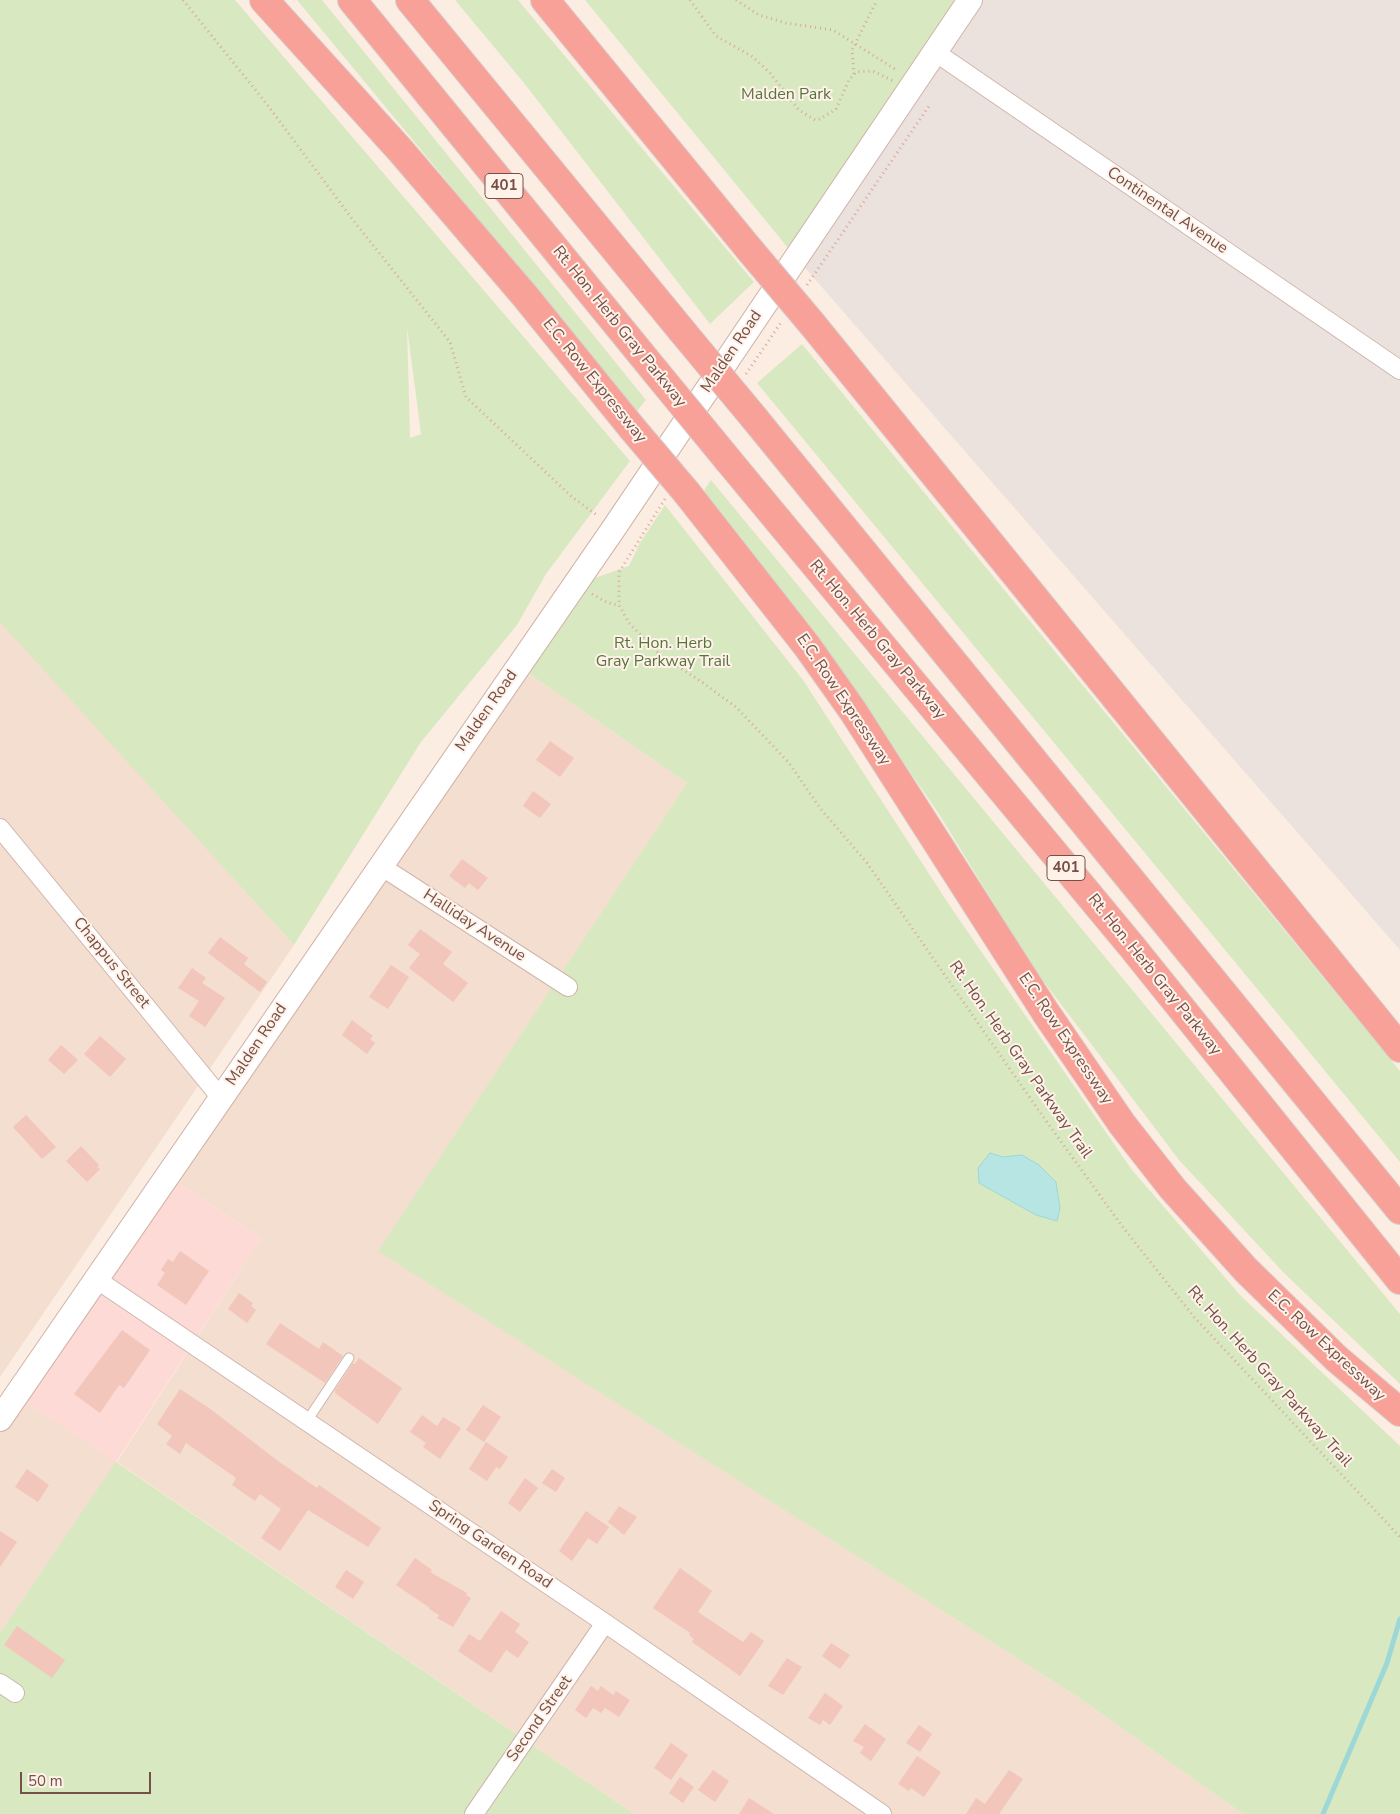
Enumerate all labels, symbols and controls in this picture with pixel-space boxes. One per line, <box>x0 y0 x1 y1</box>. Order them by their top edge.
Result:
park label: Malden Park <box>741 85 831 105</box>
street label: Continental Avenue <box>1103 163 1231 259</box>
road number: 401 <box>485 174 523 198</box>
street label: Rt. Hon. Herb Gray Parkway <box>548 243 690 411</box>
street label: Malden Road <box>697 307 767 397</box>
street label: E.C. Row Expressway <box>538 315 650 447</box>
street label: Rt. Hon. Herb Gray Parkway <box>805 557 949 723</box>
street label: E.C. Row Expressway <box>792 631 894 769</box>
park label: Rt. Hon. Herb Gray Parkway Trail <box>596 634 730 672</box>
street label: Malden Road <box>452 667 522 755</box>
road number: 401 <box>1047 856 1085 880</box>
street label: Halliday Avenue <box>419 886 529 966</box>
street label: Rt. Hon. Herb Gray Parkway <box>1083 891 1225 1059</box>
street label: Chappus Street <box>68 914 154 1012</box>
street label: Rt. Hon. Herb Gray Parkway Trail <box>944 958 1096 1162</box>
street label: E.C. Row Expressway <box>1014 970 1116 1108</box>
street label: Malden Road <box>222 1000 292 1090</box>
street label: Rt. Hon. Herb Gray Parkway Trail <box>1183 1283 1355 1471</box>
street label: E.C. Row Expressway <box>1263 1286 1389 1406</box>
street label: Spring Garden Road <box>424 1496 556 1594</box>
street label: Second Street <box>503 1672 577 1766</box>
scale bar <box>22 1762 154 1794</box>
text: 50 m <box>28 1771 63 1791</box>

